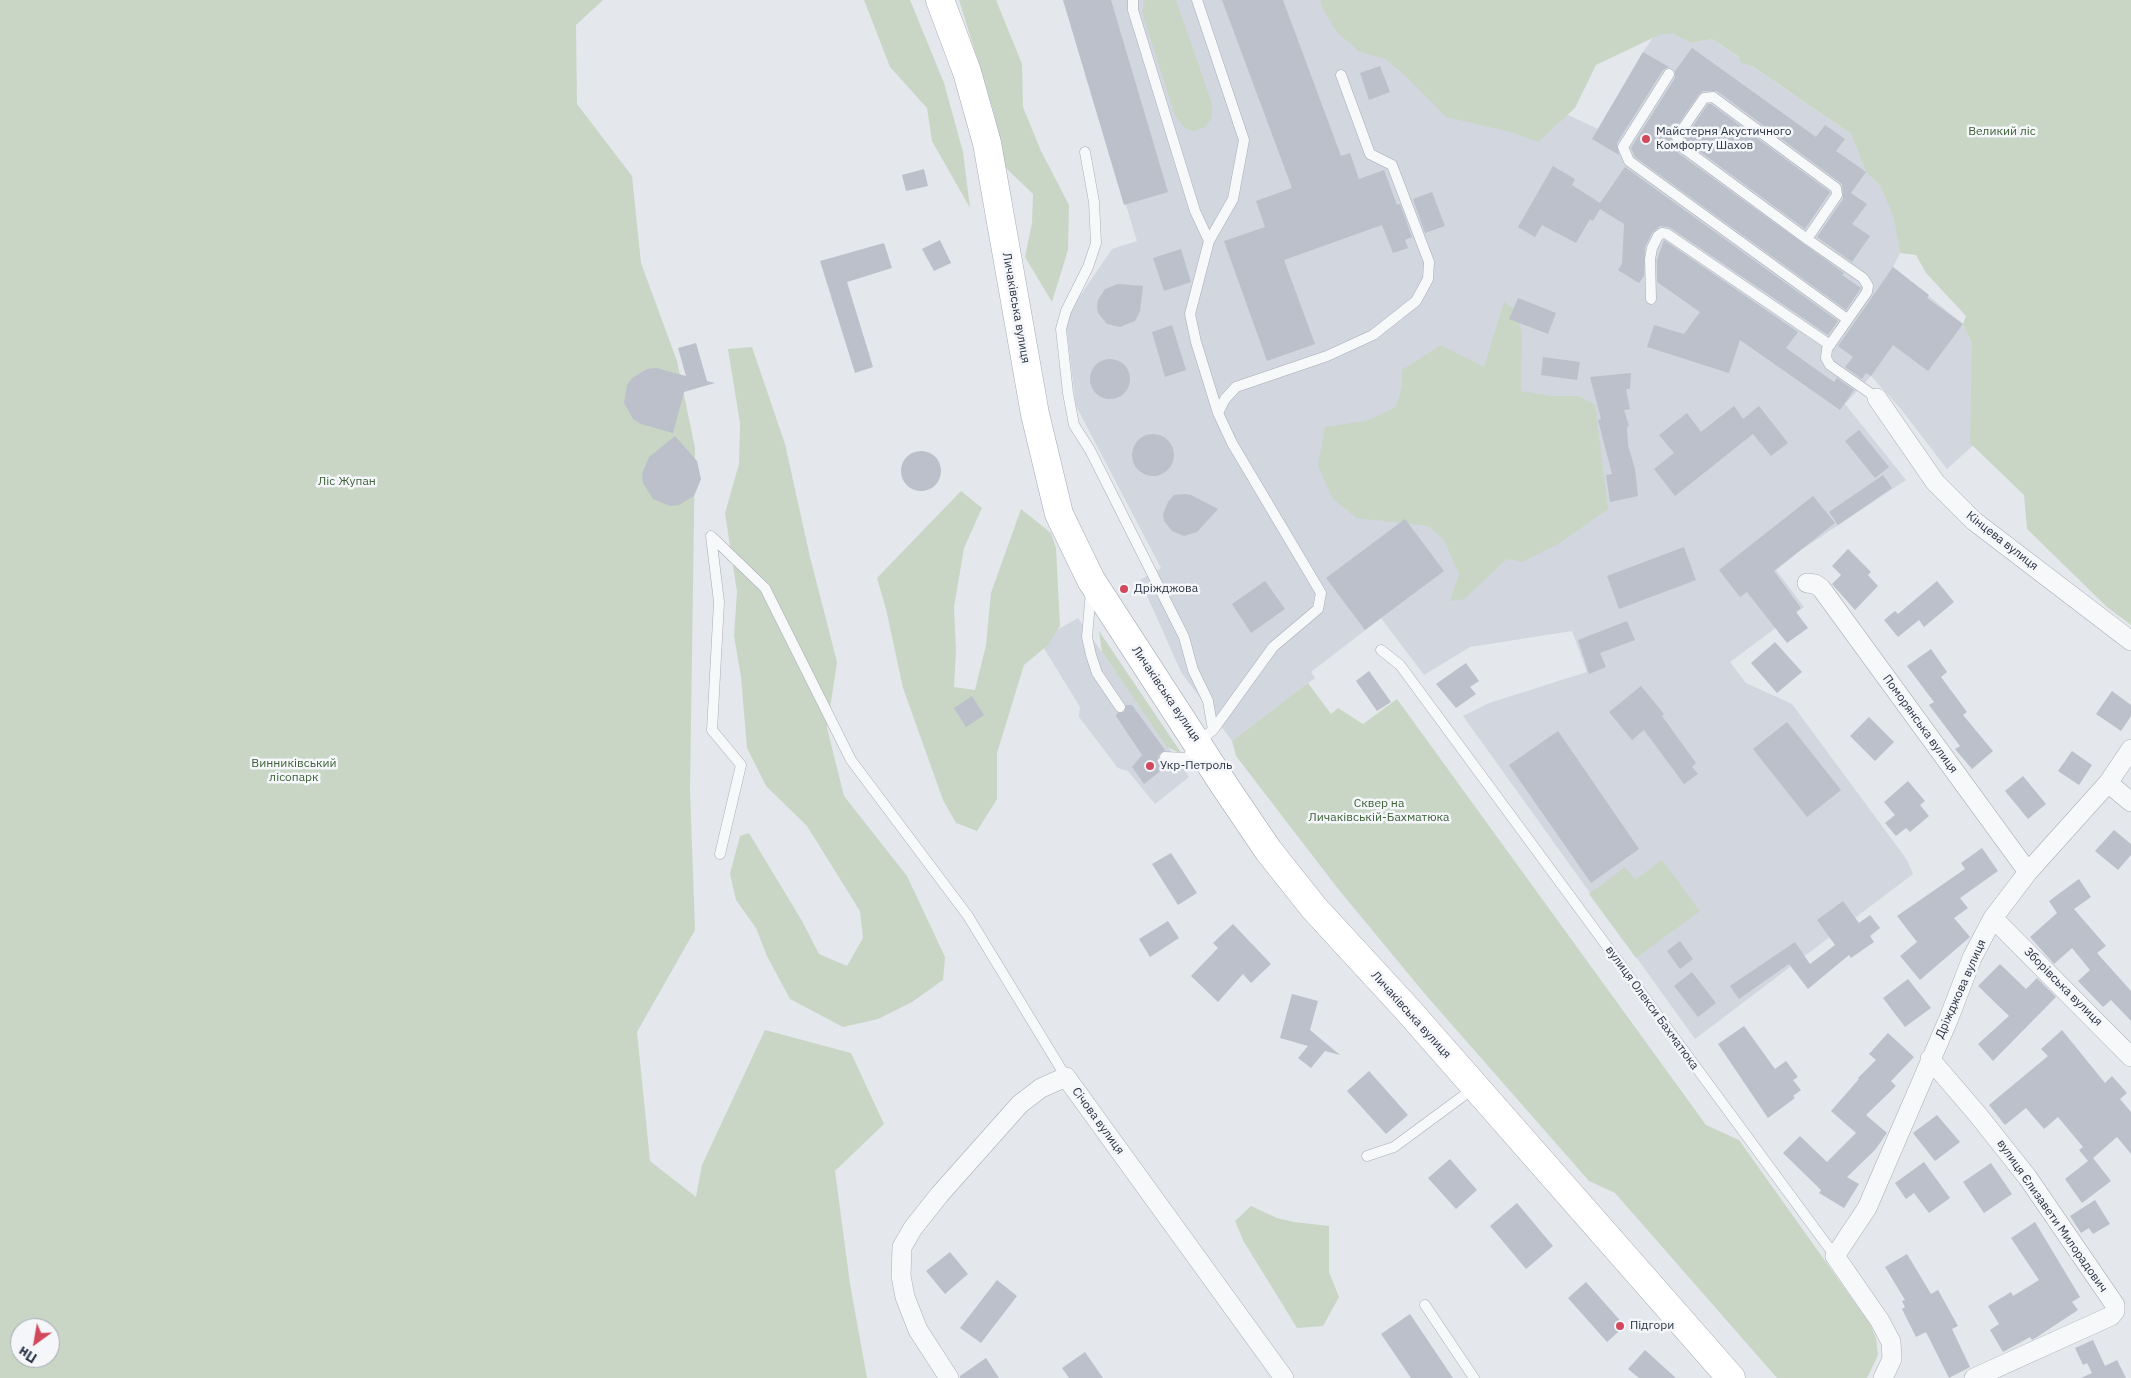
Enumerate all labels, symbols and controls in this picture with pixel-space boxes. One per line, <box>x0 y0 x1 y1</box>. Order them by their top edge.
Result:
place label: Майстерня Акустичного Комфорту Шахов <box>1656 125 1792 153</box>
park label: Великий ліс <box>1968 125 2036 139</box>
marker: Майстерня Акустичного Комфорту Шахов <box>1640 133 1652 145</box>
street label: Личаківська вулиця <box>999 251 1033 365</box>
park label: Ліс Жупан <box>318 475 376 489</box>
street label: Кінцева вулиця <box>1963 508 2041 574</box>
place label: Дріжджова <box>1134 582 1198 596</box>
marker: Дріжджова <box>1118 583 1130 595</box>
street label: Личаківська вулиця <box>1129 643 1203 745</box>
street label: Поморянська вулиця <box>1879 672 1961 776</box>
park label: Винниківський лісопарк <box>251 757 337 785</box>
place label: Укр-Петроль <box>1160 759 1232 773</box>
marker: Укр-Петроль <box>1144 760 1156 772</box>
park label: Сквер на Личаківській-Бахматюка <box>1309 797 1449 825</box>
street label: Дріжджова вулиця <box>1933 937 1989 1041</box>
street label: вулиця Олекси Бахматюка <box>1602 943 1702 1073</box>
street label: Зборівська вулиця <box>2021 945 2105 1029</box>
street label: Личаківська вулиця <box>1368 968 1454 1062</box>
street label: Січова вулиця <box>1069 1085 1127 1157</box>
street label: вулиця Єлизавети Милорадович <box>1994 1137 2110 1295</box>
north arrow <box>10 1318 60 1368</box>
place label: Підгори <box>1630 1319 1674 1333</box>
marker: Підгори <box>1614 1320 1626 1332</box>
text: Пн <box>15 1342 40 1367</box>

